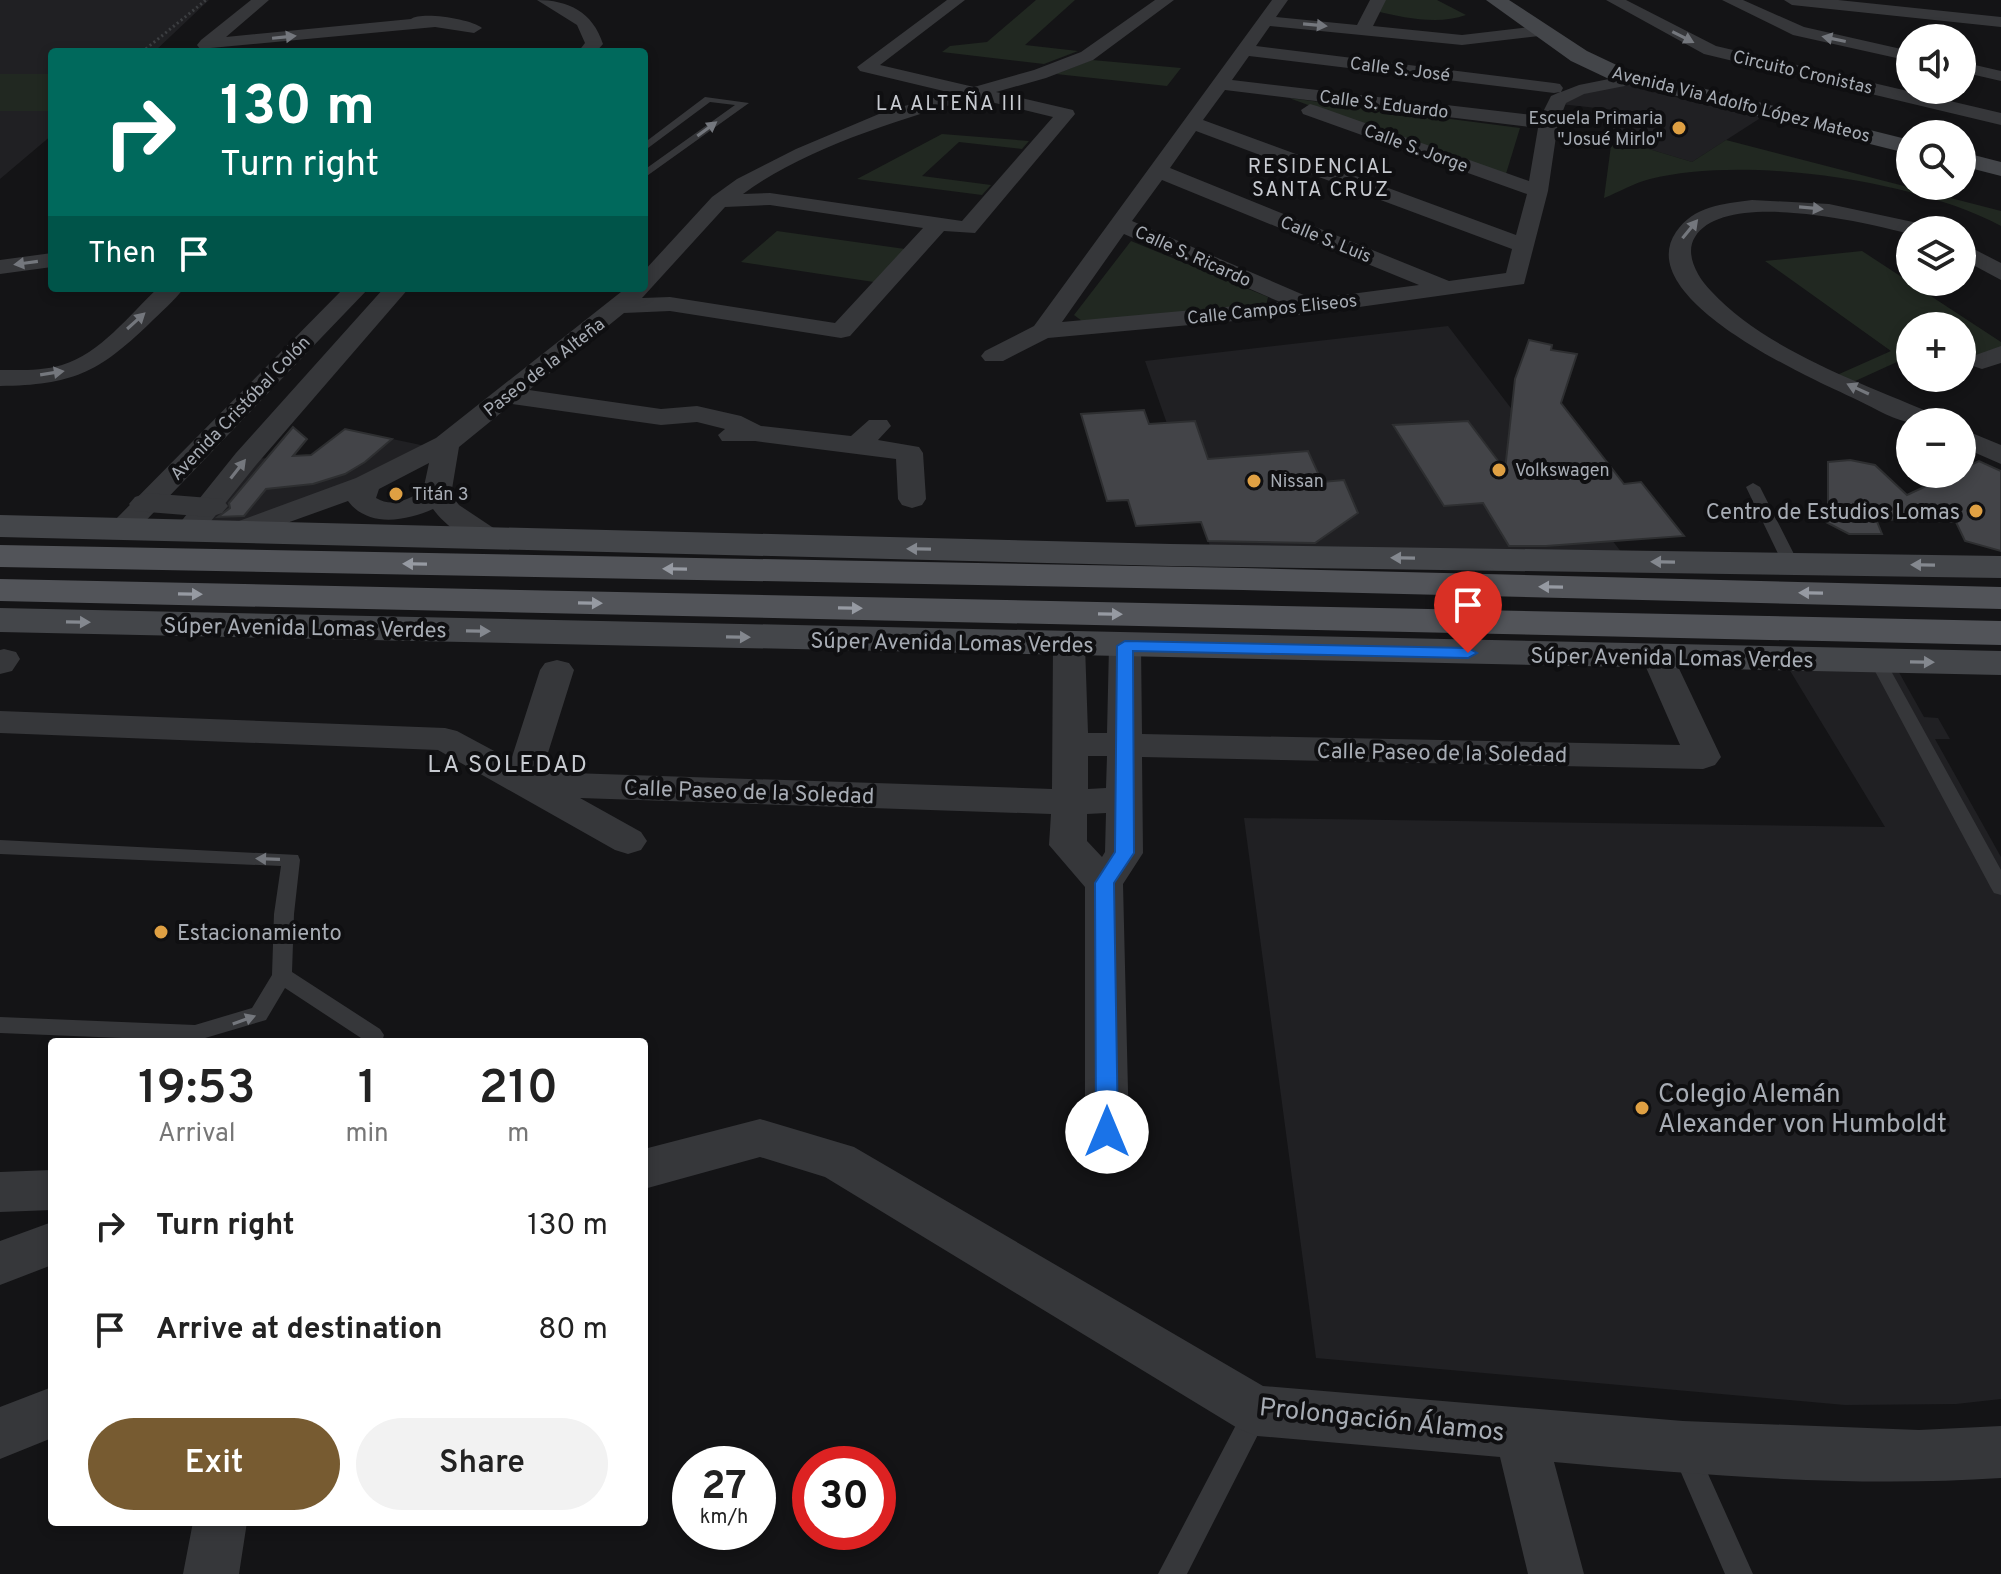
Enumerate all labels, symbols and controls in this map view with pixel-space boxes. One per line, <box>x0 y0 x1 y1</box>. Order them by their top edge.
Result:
one-way arrow <box>1303 19 1328 32</box>
map controls <box>1896 24 1976 488</box>
button: sound <box>1896 24 1976 104</box>
one-way arrow <box>272 30 297 43</box>
one-way arrow <box>1671 30 1694 43</box>
one-way arrow <box>1821 32 1846 45</box>
street label: Circuito Cronistas <box>1730 46 1875 101</box>
street label: Calle S. José <box>1348 53 1451 88</box>
street label: Avenida Via Adolfo López Mateos <box>1609 62 1872 149</box>
text: 130 m <box>220 74 375 144</box>
icon: right <box>88 80 192 184</box>
street label: Calle S. Eduardo <box>1318 86 1450 125</box>
district label: LA ALTEÑA III <box>876 91 1024 118</box>
place label: Escuela Primaria "Josué Mirlo" <box>1529 108 1663 152</box>
marker: Escuela Primaria "Josué Mirlo" <box>1670 119 1688 137</box>
street label: Calle S. Jorge <box>1360 120 1471 179</box>
button: search <box>1896 120 1976 200</box>
one-way arrow <box>697 122 718 137</box>
text: Turn right <box>220 143 379 189</box>
district label: RESIDENCIAL SANTA CRUZ <box>1248 155 1394 204</box>
one-way arrow <box>1799 201 1824 214</box>
street label: Calle S. Luis <box>1276 212 1374 269</box>
button: layers <box>1896 216 1976 296</box>
one-way arrow <box>1681 219 1697 239</box>
street label: Calle S. Ricardo <box>1131 221 1254 293</box>
icon: arrive <box>172 232 216 276</box>
text: Then <box>88 236 156 273</box>
one-way arrow <box>13 257 38 270</box>
street label: Calle Campos Eliseos <box>1186 290 1358 331</box>
button: + <box>1896 312 1976 392</box>
one-way arrow <box>125 313 145 330</box>
street label: Paseo de la Alteña <box>480 314 610 423</box>
street label: Avenida Cristóbal Colón <box>166 332 316 486</box>
one-way arrow <box>40 366 65 379</box>
one-way arrow <box>1847 382 1870 396</box>
button: − <box>1896 408 1976 488</box>
one-way arrow <box>230 459 246 479</box>
place label: Volkswagen <box>1515 460 1610 483</box>
marker: Volkswagen <box>1490 461 1508 479</box>
place label: Nissan <box>1270 471 1324 494</box>
marker: Nissan <box>1245 472 1263 490</box>
place label: Titán 3 <box>412 484 469 507</box>
marker: Titán 3 <box>387 485 405 503</box>
place label: Centro de Estudios Lomas <box>1706 500 1960 527</box>
marker: Centro de Estudios Lomas <box>1967 502 1985 520</box>
one-way arrow <box>906 543 931 555</box>
one-way arrow <box>1390 552 1415 564</box>
one-way arrow <box>1650 556 1675 568</box>
one-way arrow <box>402 558 427 570</box>
one-way arrow <box>1910 559 1935 572</box>
one-way arrow <box>662 563 687 575</box>
pin <box>1434 571 1502 653</box>
one-way arrow <box>1538 580 1563 593</box>
icon: arrive <box>1446 583 1490 627</box>
one-way arrow <box>1798 587 1823 599</box>
one-way arrow <box>178 588 203 600</box>
one-way arrow <box>578 596 603 609</box>
one-way arrow <box>838 602 863 615</box>
one-way arrow <box>1098 608 1123 620</box>
street label: Súper Avenida Lomas Verdes <box>163 614 447 645</box>
one-way arrow <box>66 615 91 628</box>
one-way arrow <box>466 625 491 637</box>
street label: Súper Avenida Lomas Verdes <box>810 629 1094 660</box>
one-way arrow <box>726 631 751 644</box>
street label: Súper Avenida Lomas Verdes <box>1530 644 1814 675</box>
one-way arrow <box>1909 656 1935 668</box>
street label: Calle Paseo de la Soledad <box>1316 739 1568 770</box>
district label: LA SOLEDAD <box>427 751 589 781</box>
street label: Calle Paseo de la Soledad <box>623 776 875 811</box>
one-way arrow <box>255 852 280 865</box>
place label: Estacionamiento <box>177 921 342 948</box>
marker: Estacionamiento <box>152 923 170 941</box>
one-way arrow <box>232 1013 256 1026</box>
text: 19:53 <box>138 1060 256 1120</box>
text: 1 <box>358 1060 376 1120</box>
text: 210 <box>479 1060 558 1120</box>
place label: Colegio Alemán Alexander von Humboldt <box>1658 1079 1947 1142</box>
position arrow <box>1065 1090 1149 1174</box>
marker: Colegio Alemán Alexander von Humboldt <box>1633 1099 1651 1117</box>
text: Arrival <box>158 1118 235 1151</box>
text: min <box>345 1118 389 1151</box>
text: m <box>507 1118 529 1151</box>
icon: right <box>88 1204 132 1248</box>
text: Turn right <box>156 1208 294 1245</box>
text: 130 m <box>527 1208 608 1245</box>
icon: arrive <box>88 1308 132 1352</box>
text: Arrive at destination <box>156 1312 442 1349</box>
text: 80 m <box>538 1312 608 1349</box>
street label: Prolongación Álamos <box>1257 1390 1506 1451</box>
button: Exit <box>88 1418 340 1510</box>
button: Share <box>356 1418 608 1510</box>
speed limit sign: 30 <box>792 1446 896 1550</box>
text: 27 <box>701 1463 747 1513</box>
text: km/h <box>700 1505 748 1531</box>

